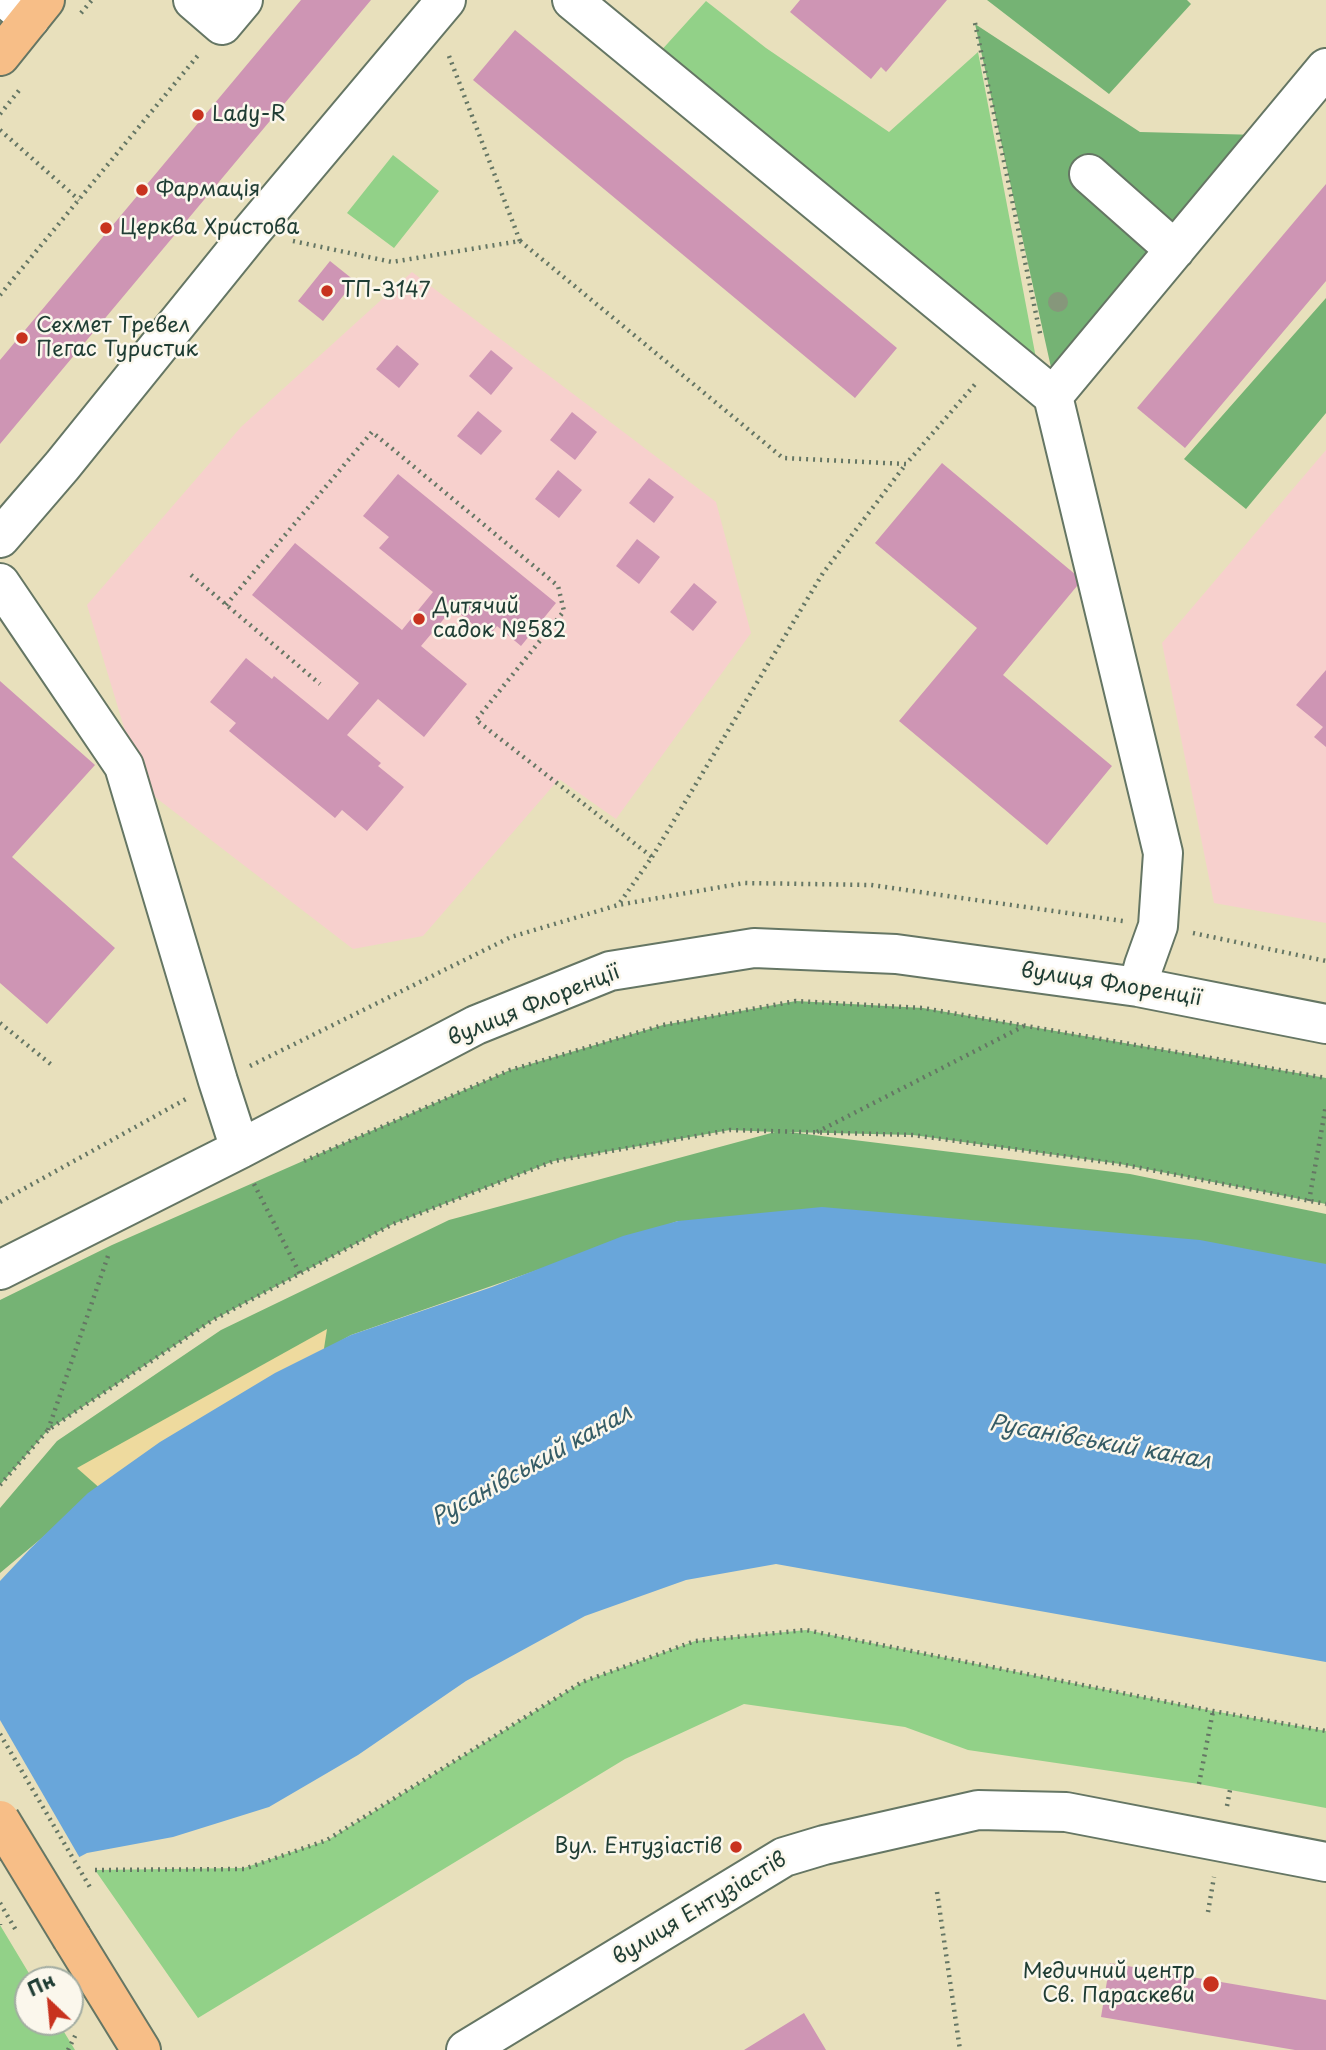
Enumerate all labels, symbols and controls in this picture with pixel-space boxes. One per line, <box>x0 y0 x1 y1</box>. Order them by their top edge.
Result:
place label: Lady-R <box>212 102 286 128</box>
marker: Lady-R <box>190 107 206 123</box>
place label: Фармація <box>156 177 260 203</box>
marker: Фармація <box>134 182 150 198</box>
place label: Церква Христова <box>120 215 299 241</box>
marker: Церква Христова <box>98 220 114 236</box>
place label: ТП-3147 <box>341 278 430 304</box>
marker: ТП-3147 <box>319 283 335 299</box>
place label: Сехмет Тревел Пегас Туристик <box>36 313 198 363</box>
marker: Сехмет Тревел Пегас Туристик <box>14 330 30 346</box>
place label: Дитячий садок №582 <box>433 594 566 644</box>
marker: Дитячий садок №582 <box>411 611 427 627</box>
street label: вулиця Флоренції <box>1019 958 1203 1012</box>
street label: вулиця Флоренції <box>445 960 623 1052</box>
water label: Русанівський канал <box>427 1399 637 1533</box>
water label: Русанівський канал <box>987 1410 1213 1476</box>
place label: Вул. Ентузіастів <box>555 1834 722 1860</box>
marker: Вул. Ентузіастів <box>728 1839 744 1855</box>
street label: вулиця Ентузіастів <box>609 1847 791 1971</box>
place label: Медичний центр Св. Параскеви <box>1023 1959 1195 2009</box>
text: Пн <box>22 1965 59 2003</box>
north arrow <box>14 1966 84 2036</box>
marker: Медичний центр Св. Параскеви <box>1201 1974 1221 1994</box>

